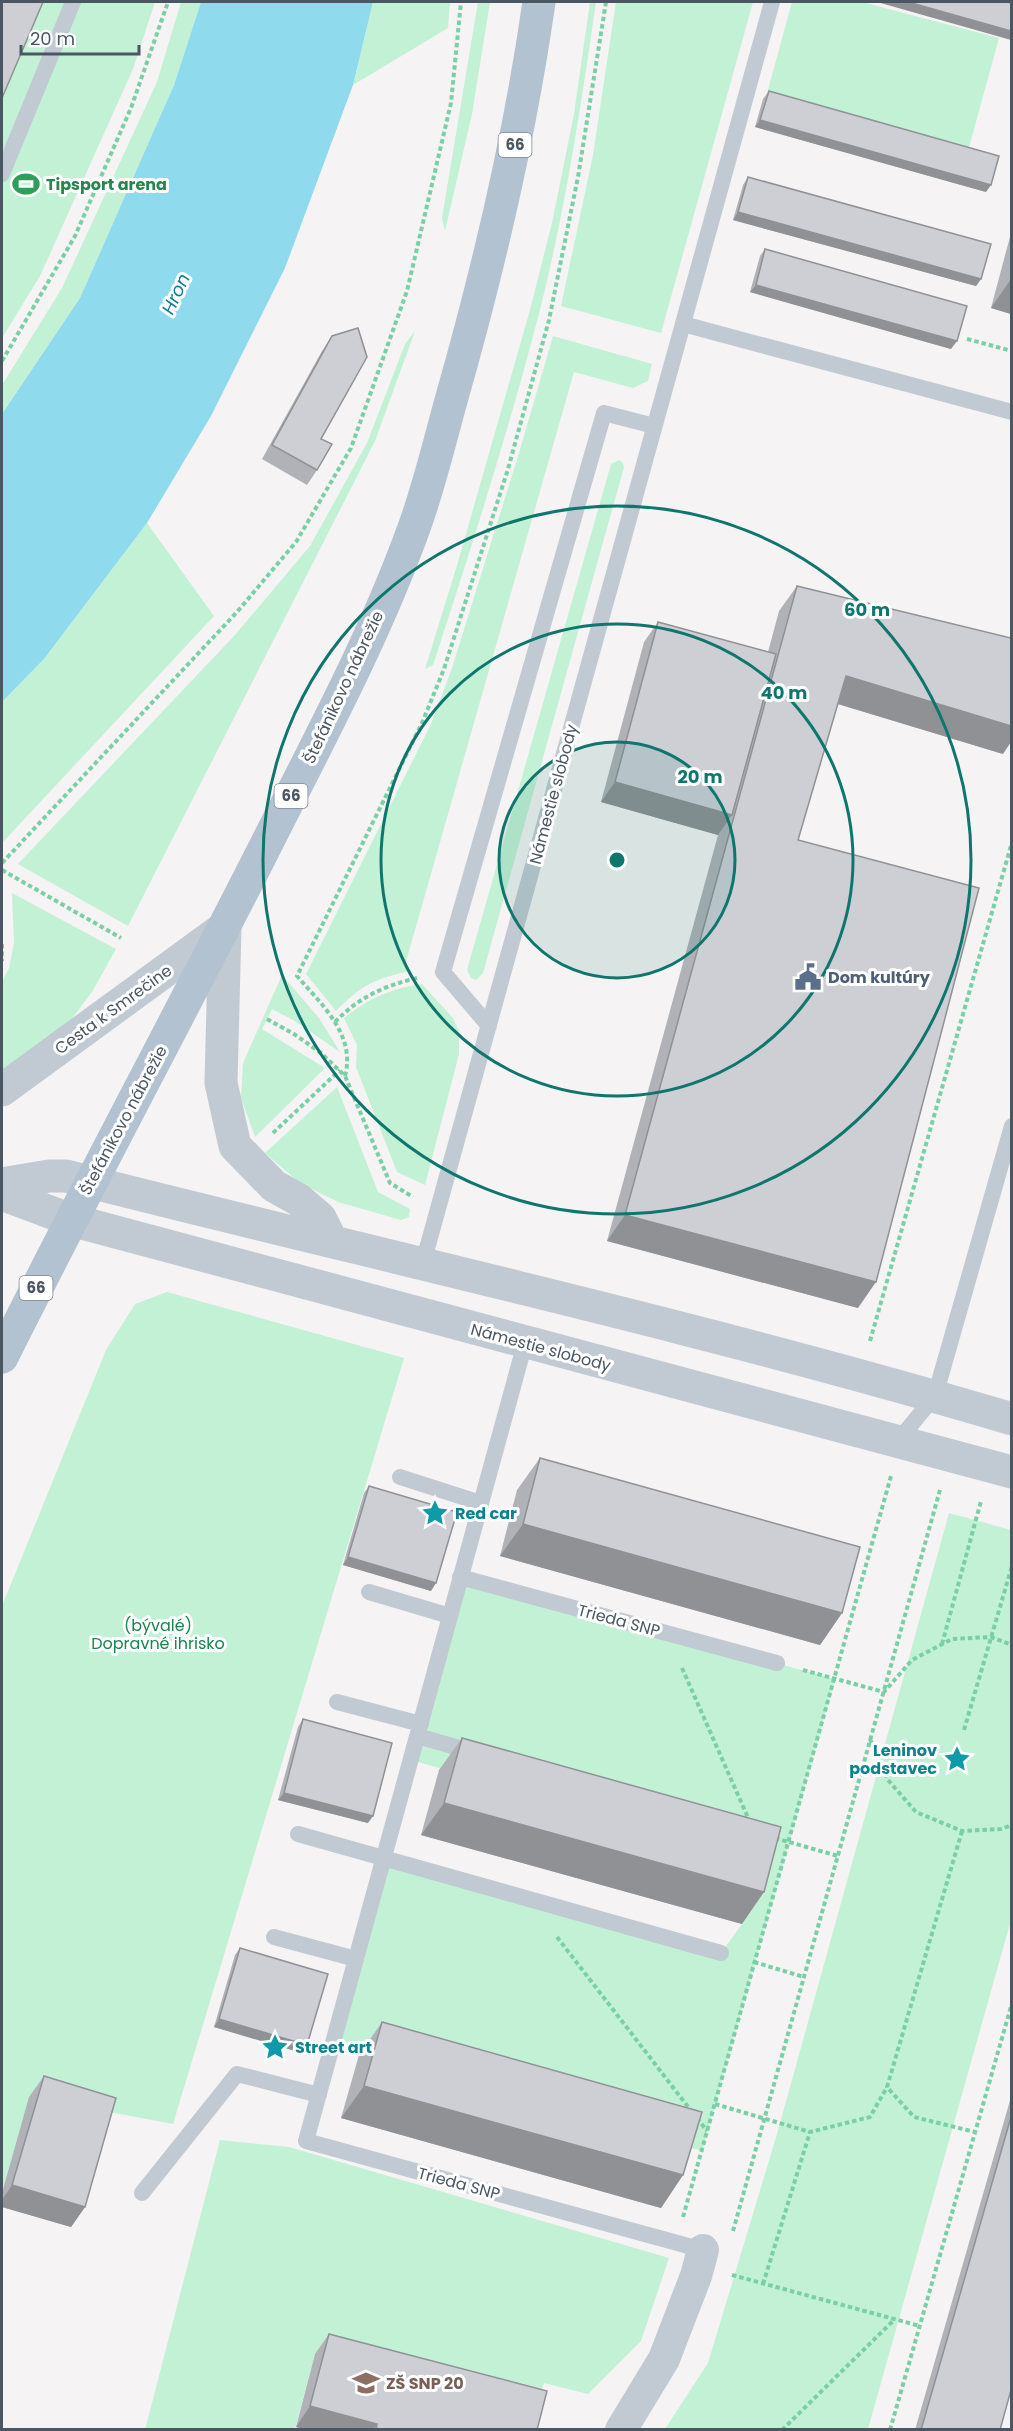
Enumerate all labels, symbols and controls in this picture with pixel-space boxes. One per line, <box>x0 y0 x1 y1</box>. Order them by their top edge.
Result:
scale bar <box>21 18 140 56</box>
text: 20 m <box>30 26 75 51</box>
road number: 66 <box>498 133 532 157</box>
sports icon: Tipsport arena <box>11 169 41 199</box>
place label: Tipsport arena <box>46 173 167 196</box>
water label: Hron <box>155 269 196 318</box>
text: 60 m <box>844 597 890 622</box>
street label: Štefánikovo nábrežie <box>298 607 389 767</box>
text: 40 m <box>761 680 807 705</box>
street label: Námestie slobody <box>524 722 583 867</box>
text: 20 m <box>678 764 722 789</box>
road number: 66 <box>274 784 308 808</box>
centre of rings <box>607 850 627 870</box>
street label: Cesta k Smrečine <box>50 959 177 1060</box>
public building icon: Dom kultúry <box>793 962 823 992</box>
place label: Dom kultúry <box>828 966 931 989</box>
street label: Štefánikovo nábrežie <box>74 1041 173 1199</box>
road number: 66 <box>20 1276 52 1300</box>
street label: Námestie slobody <box>468 1318 613 1377</box>
place icon: Red car <box>420 1498 450 1528</box>
place label: Red car <box>455 1502 517 1525</box>
street label: Trieda SNP <box>575 1598 663 1642</box>
park label: (bývalé) Dopravné ihrisko <box>91 1614 225 1655</box>
place label: Leninov podstavec <box>849 1739 937 1780</box>
place icon: Leninov podstavec <box>942 1744 972 1774</box>
place icon: Street art <box>260 2032 290 2062</box>
place label: Street art <box>295 2036 372 2059</box>
street label: Trieda SNP <box>415 2161 503 2205</box>
school or university icon: ZŠ SNP 20 <box>351 2368 381 2398</box>
place label: ZŠ SNP 20 <box>386 2372 464 2395</box>

